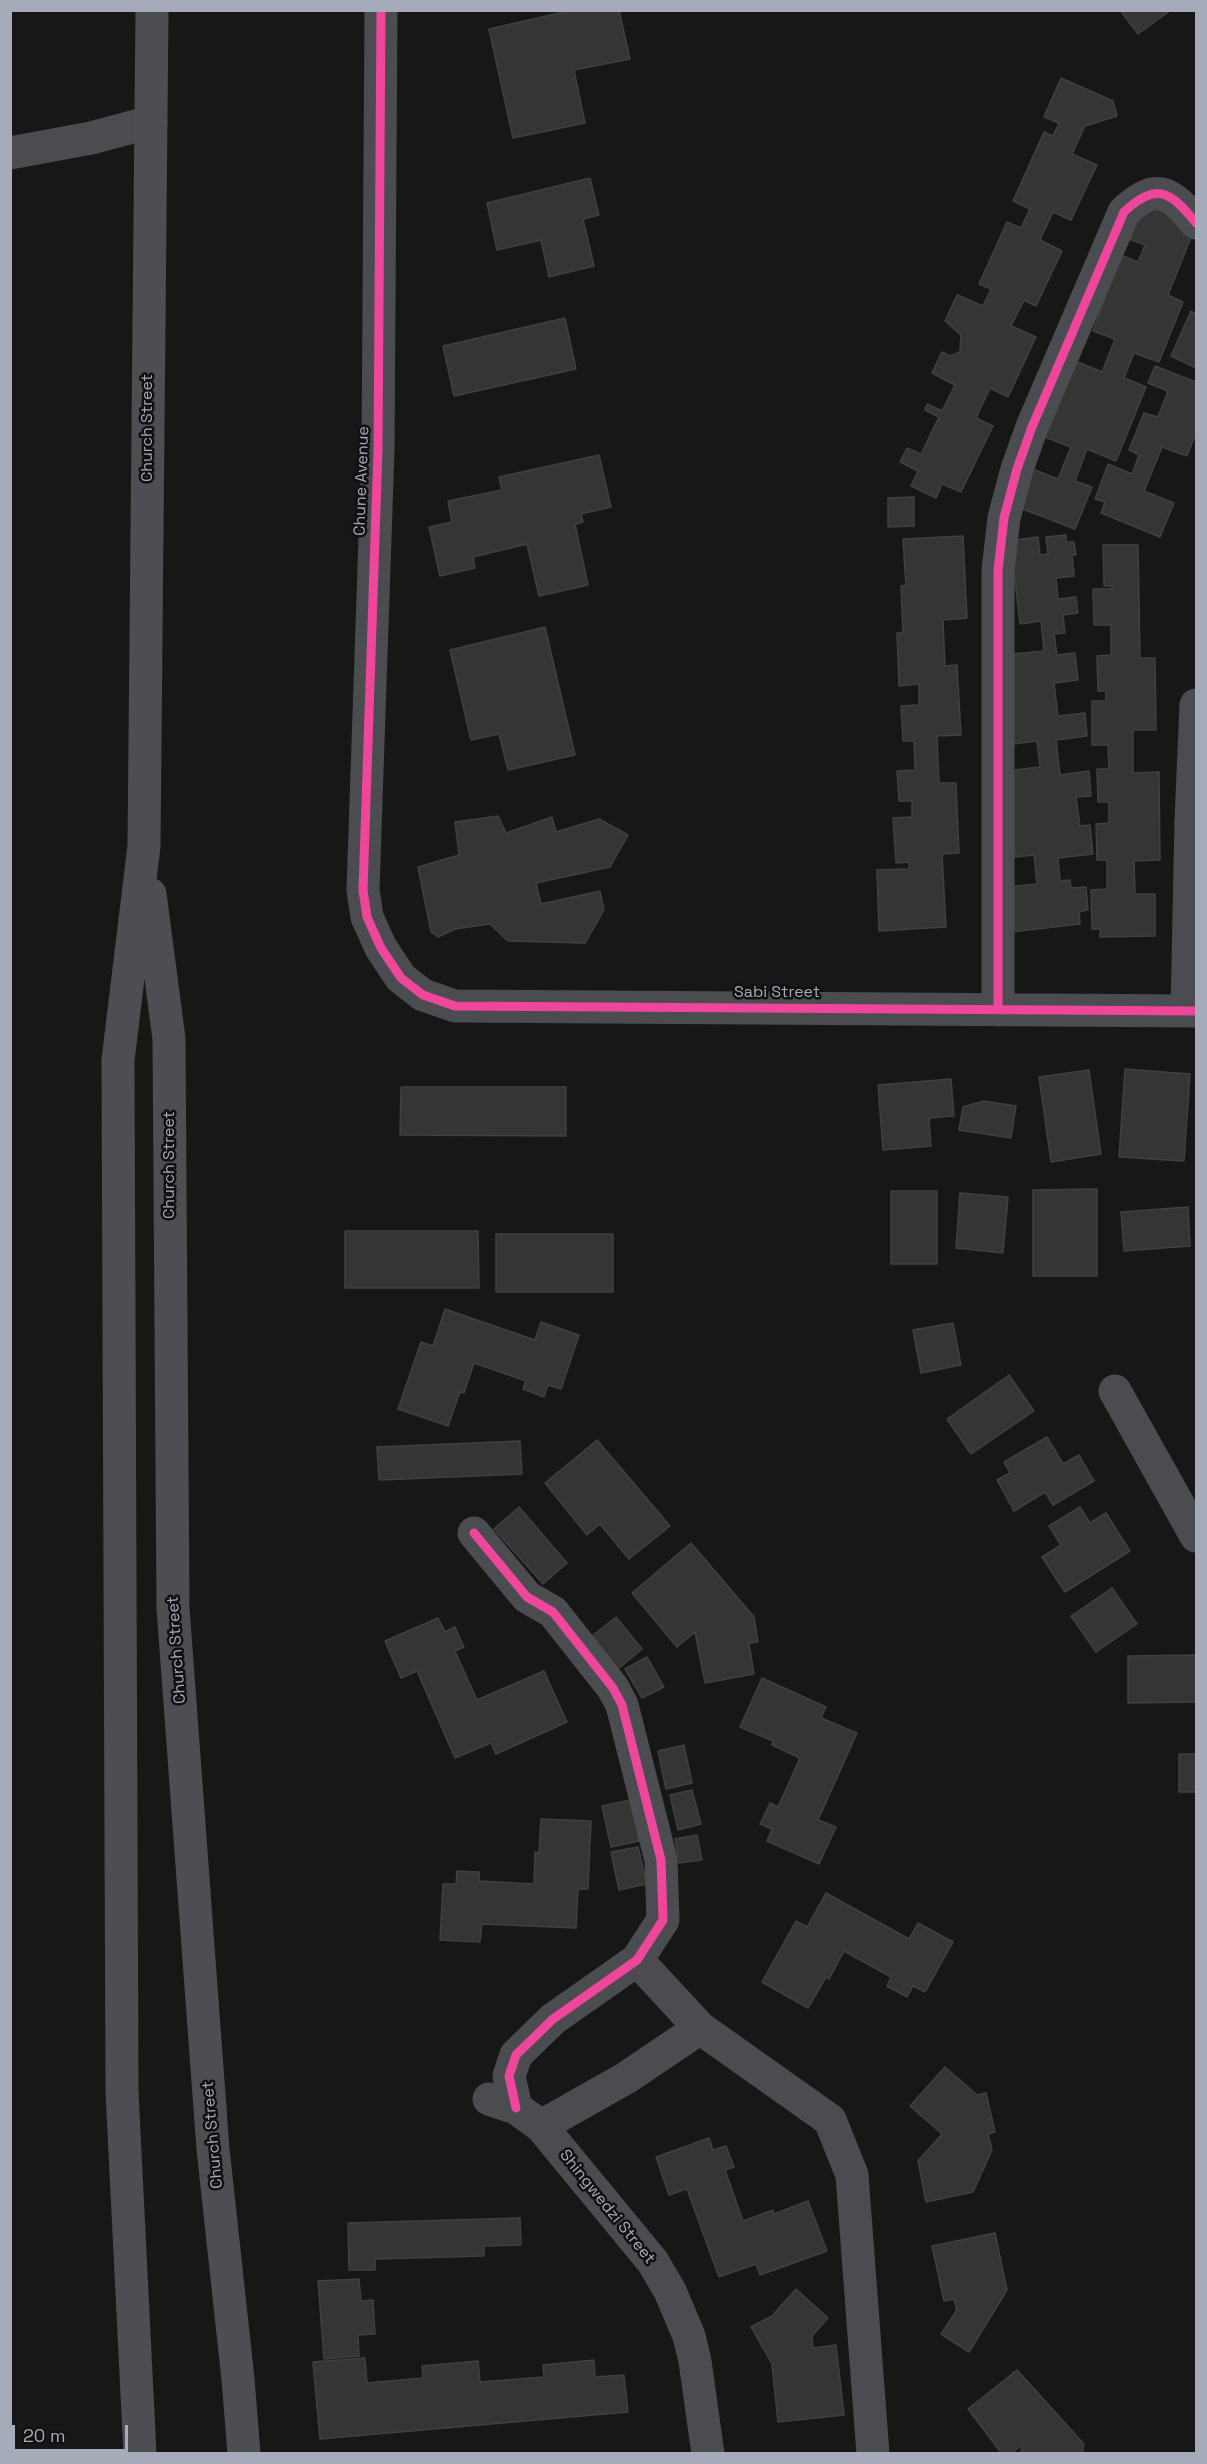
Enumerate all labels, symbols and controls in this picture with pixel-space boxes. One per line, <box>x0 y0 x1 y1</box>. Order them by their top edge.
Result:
street label: Church Street <box>138 374 158 482</box>
street label: Chune Avenue <box>350 426 374 536</box>
street label: Sabi Street <box>734 983 820 1003</box>
street label: Church Street <box>160 1111 180 1219</box>
street label: Church Street <box>164 1596 190 1704</box>
street label: Church Street <box>199 2080 227 2190</box>
street label: Shingwedzi Street <box>555 2146 659 2268</box>
scale bar <box>15 2413 130 2451</box>
text: 20 m <box>23 2424 66 2447</box>

